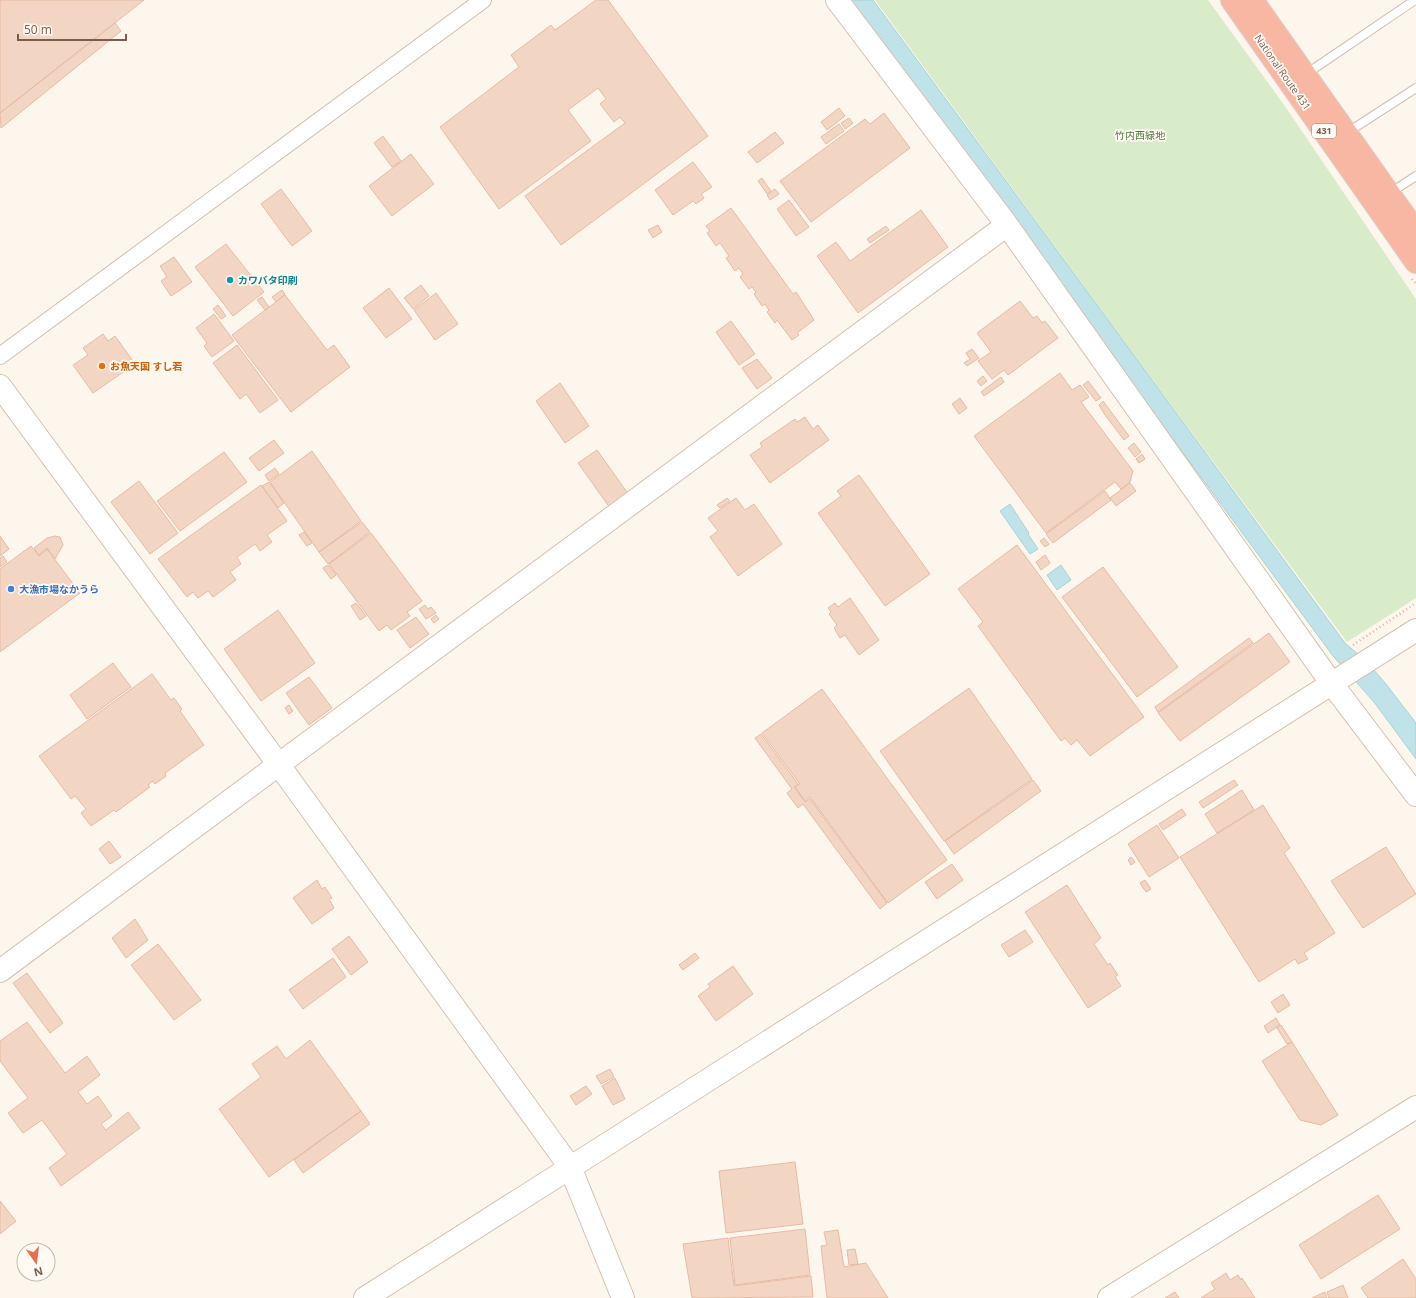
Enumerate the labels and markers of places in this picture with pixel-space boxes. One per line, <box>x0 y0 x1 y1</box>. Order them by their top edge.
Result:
place label: カワバタ印刷 <box>238 273 298 287</box>
marker: カワバタ印刷 <box>225 275 235 285</box>
place label: お魚天国 すし若 <box>110 359 183 373</box>
marker: お魚天国 すし若 <box>97 361 107 371</box>
place label: 大漁市場なかうら <box>19 582 99 596</box>
marker: 大漁市場なかうら <box>6 584 16 594</box>

